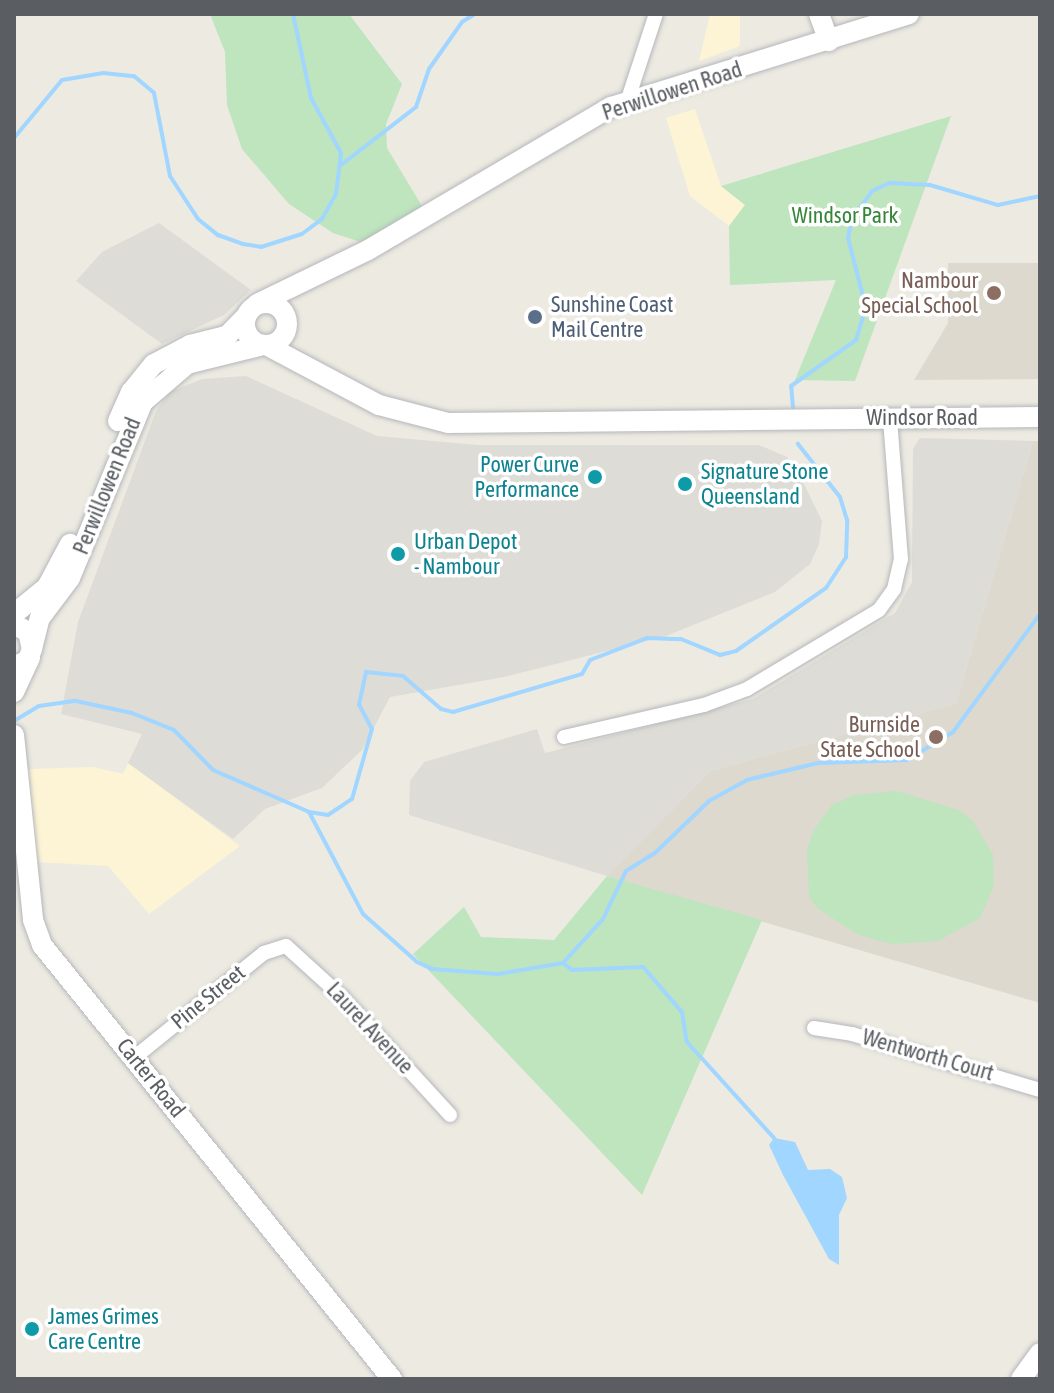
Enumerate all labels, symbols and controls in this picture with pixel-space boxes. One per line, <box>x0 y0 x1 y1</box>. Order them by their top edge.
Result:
street label: Perwillowen Road <box>599 56 745 126</box>
park label: Windsor Park <box>792 203 898 229</box>
place label: Nambour Special School <box>862 267 978 318</box>
marker: Nambour Special School <box>985 284 1003 302</box>
place label: Sunshine Coast Mail Centre <box>551 291 673 342</box>
marker: Sunshine Coast Mail Centre <box>526 308 544 326</box>
street label: Windsor Road <box>866 405 978 431</box>
street label: Perwillowen Road <box>68 414 146 558</box>
place label: Power Curve Performance <box>474 451 579 502</box>
place label: Signature Stone Queensland <box>701 458 828 510</box>
marker: Power Curve Performance <box>586 468 604 486</box>
marker: Signature Stone Queensland <box>676 475 694 493</box>
place label: Urban Depot - Nambour <box>414 528 517 580</box>
marker: Urban Depot - Nambour <box>389 545 407 563</box>
place label: Burnside State School <box>821 711 920 762</box>
marker: Burnside State School <box>927 728 945 746</box>
street label: Pine Street <box>166 959 250 1035</box>
street label: Laurel Avenue <box>321 977 419 1079</box>
street label: Wentworth Court <box>859 1024 997 1086</box>
street label: Carter Road <box>111 1033 191 1123</box>
place label: James Grimes Care Centre <box>48 1303 159 1354</box>
marker: James Grimes Care Centre <box>23 1320 41 1338</box>

